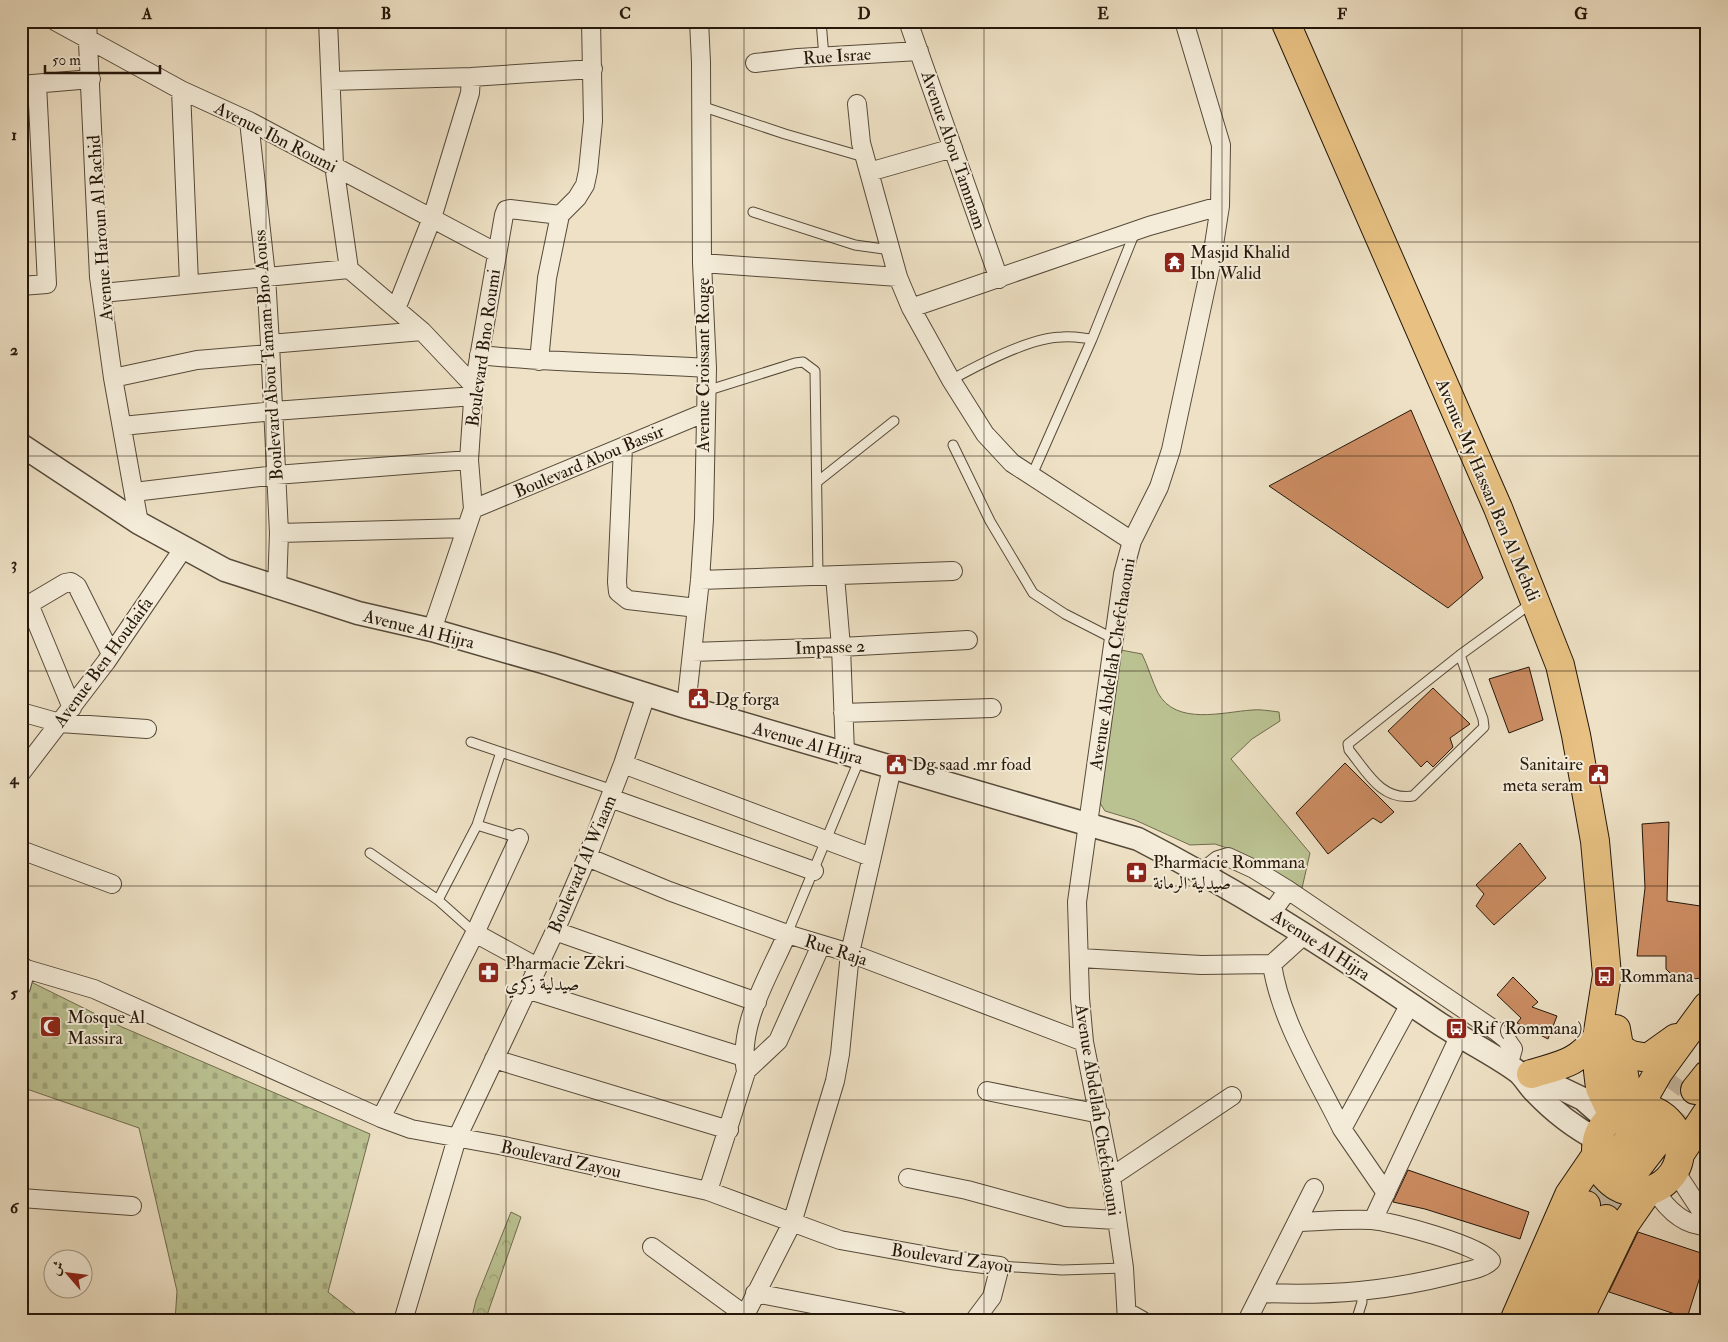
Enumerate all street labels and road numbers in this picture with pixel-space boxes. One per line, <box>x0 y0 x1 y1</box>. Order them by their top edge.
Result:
street label: Rue Israe <box>802 43 872 70</box>
street label: Avenue Abou Tammam <box>915 67 991 232</box>
street label: Avenue Ibn Roumi <box>210 96 341 178</box>
street label: Avenue Haroun Al Rachid <box>83 134 119 323</box>
street label: Boulevard Abou Tamam Bno Aouss <box>248 229 289 481</box>
street label: Boulevard Bno Roumi <box>461 268 506 428</box>
street label: Avenue Croissant Rouge <box>692 277 715 453</box>
street label: Avenue My Hassan Ben Al Mehdi <box>1430 375 1545 605</box>
street label: Boulevard Abou Bassir <box>510 419 668 504</box>
street label: Avenue Abdellah Chefchaouni <box>1084 556 1141 773</box>
street label: Avenue Ben Houdaifa <box>48 592 159 733</box>
street label: Avenue Al Hijra <box>360 604 477 655</box>
street label: Impasse 2 <box>794 635 866 660</box>
street label: Avenue Al Hijra <box>749 717 866 770</box>
street label: Boulevard Al Wiaam <box>543 792 622 937</box>
street label: Avenue Al Hijra <box>1266 904 1375 986</box>
street label: Rue Raja <box>801 929 871 972</box>
street label: Avenue Abdellah Chefchaouni <box>1069 1001 1126 1218</box>
street label: Boulevard Zayou <box>499 1135 623 1183</box>
street label: Boulevard Zayou <box>890 1239 1014 1278</box>

